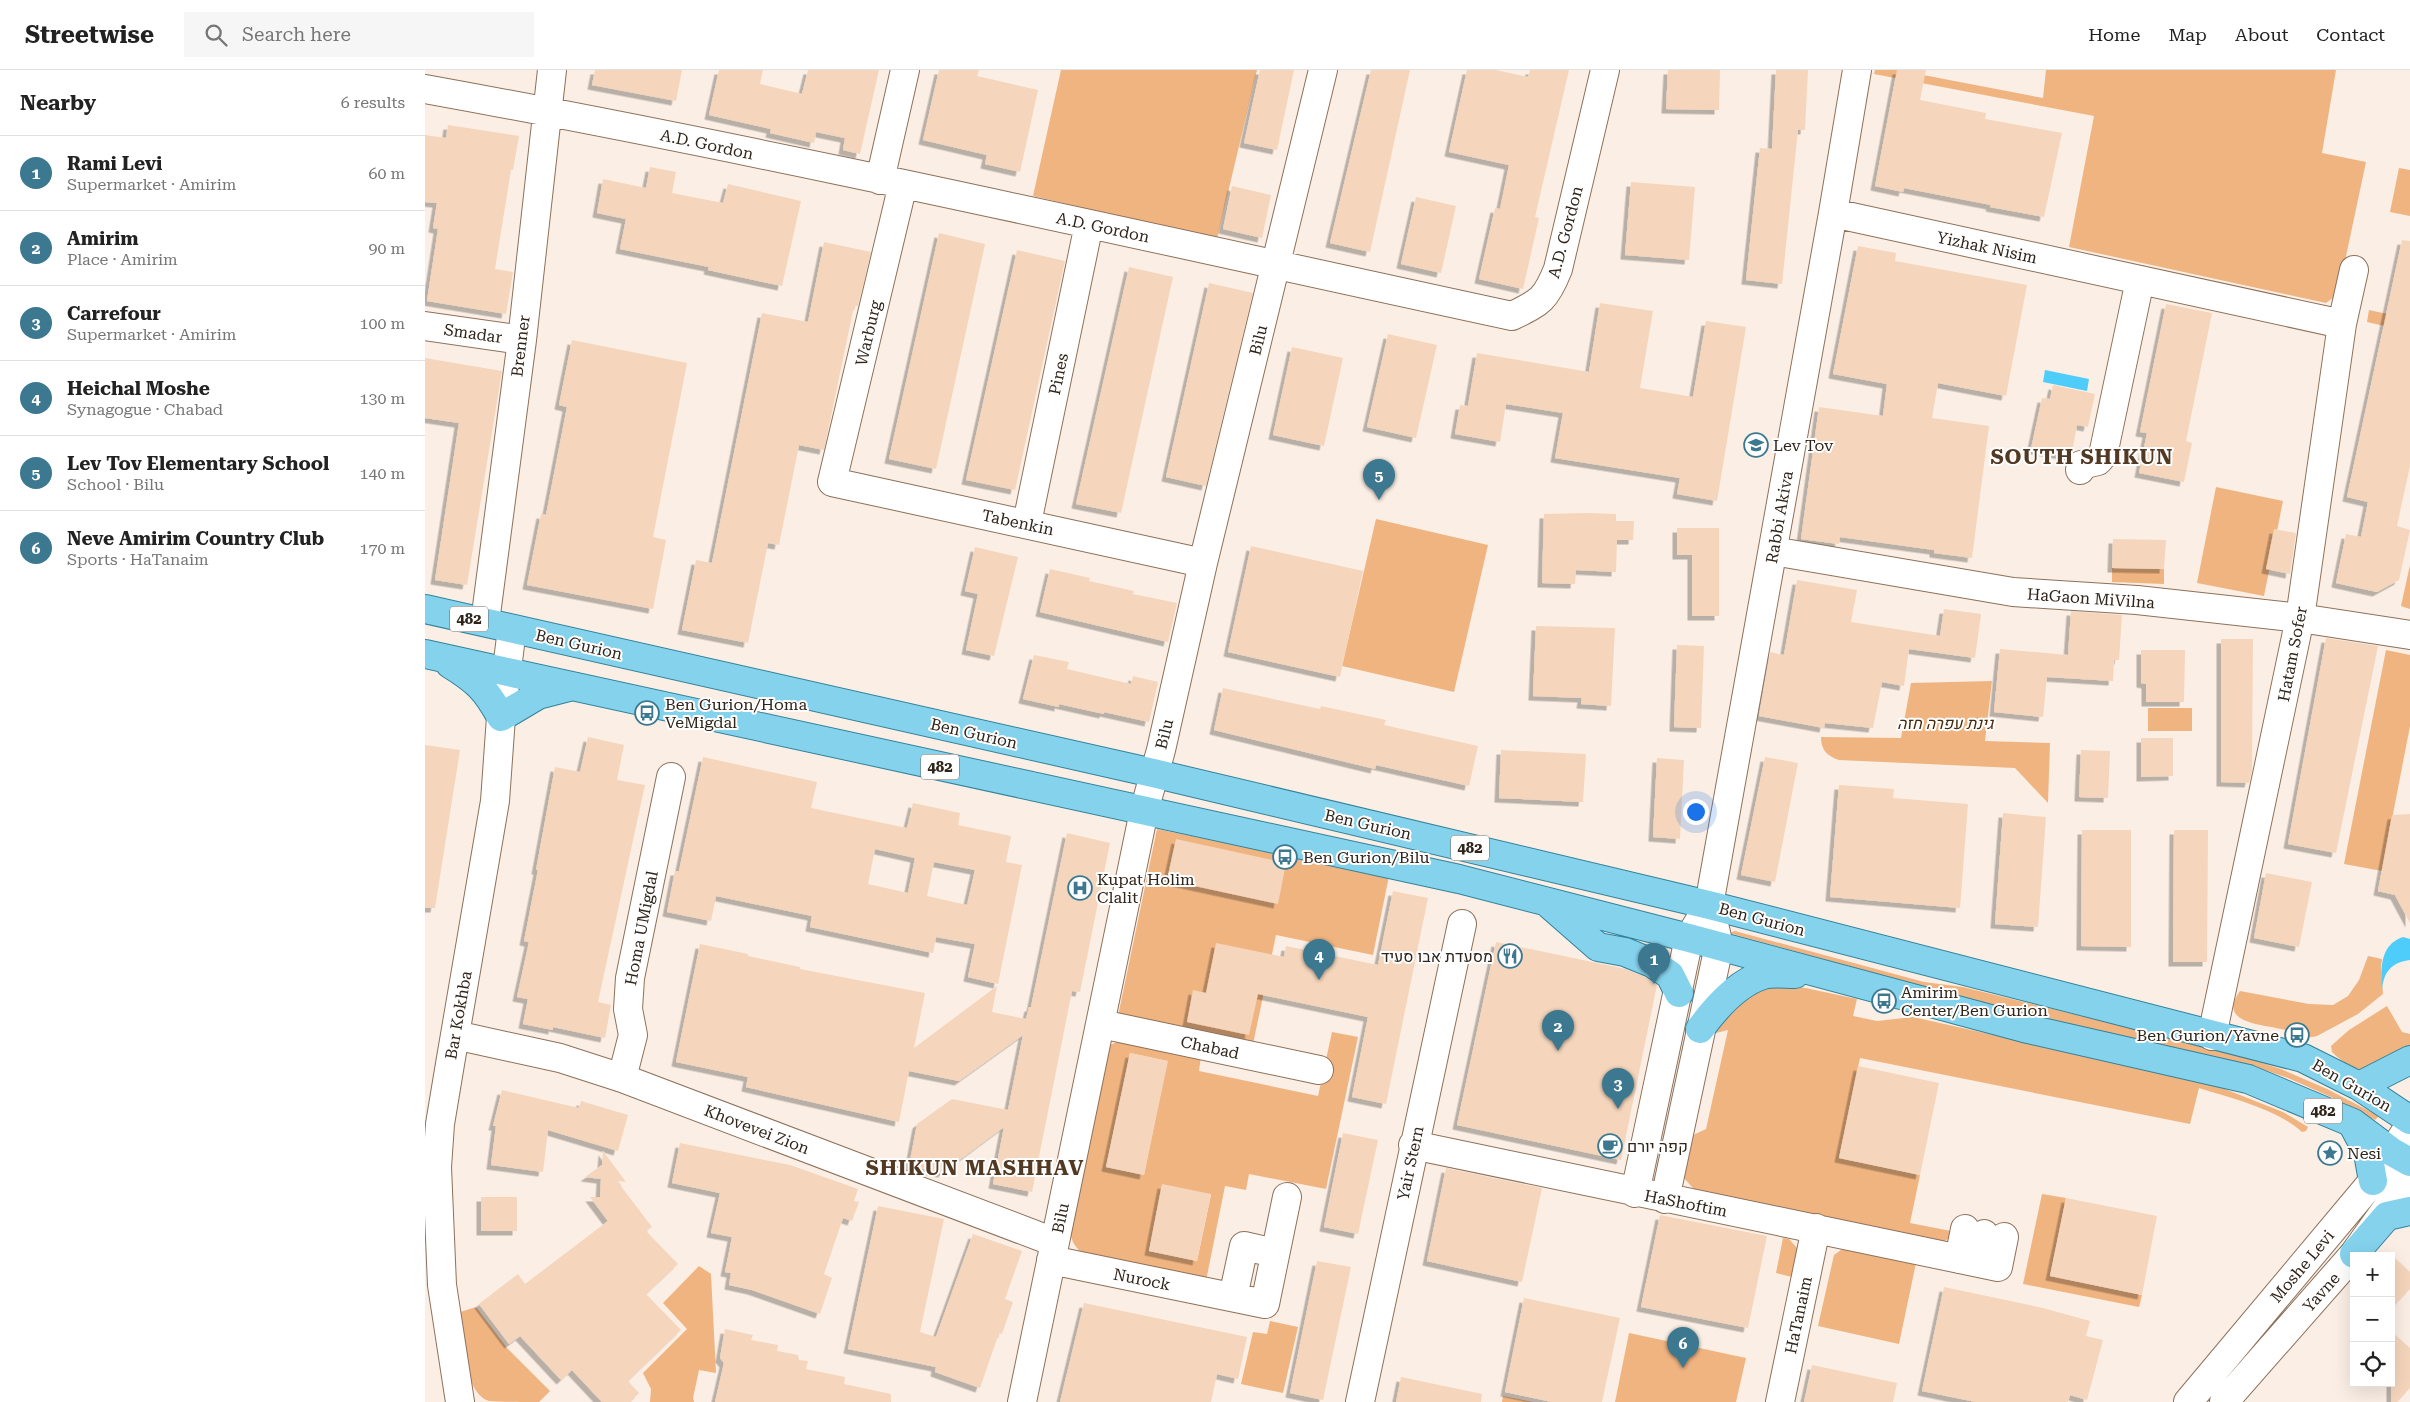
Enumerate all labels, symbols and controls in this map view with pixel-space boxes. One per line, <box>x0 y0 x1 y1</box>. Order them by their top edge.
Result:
search box <box>184 12 534 57</box>
text: Streetwise <box>25 21 154 49</box>
icon: search <box>202 21 230 49</box>
text: Search here <box>242 23 351 46</box>
text: Home <box>2088 24 2140 45</box>
text: Map <box>2168 24 2207 45</box>
text: About <box>2235 24 2288 45</box>
text: Contact <box>2316 24 2385 45</box>
text: Nearby <box>20 91 96 115</box>
text: 6 results <box>341 93 405 112</box>
street label: A.D. Gordon <box>659 125 755 164</box>
text: Rami Levi <box>67 152 162 175</box>
text: 1 <box>32 164 40 183</box>
text: 60 m <box>368 164 405 183</box>
text: Supermarket · Amirim <box>67 175 236 194</box>
street label: A.D. Gordon <box>1544 184 1587 280</box>
street label: A.D. Gordon <box>1055 208 1151 247</box>
text: Amirim <box>67 227 139 250</box>
street label: Yizhak Nisim <box>1935 228 2039 267</box>
text: 2 <box>32 239 40 258</box>
text: 90 m <box>368 239 405 258</box>
text: Place · Amirim <box>67 250 178 269</box>
street label: Warburg <box>852 298 885 368</box>
text: Carrefour <box>67 302 161 325</box>
text: 3 <box>32 314 40 333</box>
text: 100 m <box>359 314 405 333</box>
street label: Brenner <box>507 314 534 378</box>
street label: Smadar <box>443 320 504 347</box>
street label: Bilu <box>1246 323 1271 357</box>
text: Supermarket · Amirim <box>67 325 236 344</box>
street label: Pines <box>1045 351 1072 397</box>
text: Heichal Moshe <box>67 377 210 400</box>
text: 4 <box>32 389 40 408</box>
text: 130 m <box>359 389 405 408</box>
text: Synagogue · Chabad <box>67 400 223 419</box>
school or university icon: Lev Tov <box>1743 432 1769 458</box>
place label: Lev Tov <box>1773 436 1834 455</box>
district label: SOUTH SHIKUN <box>1990 445 2174 469</box>
text: Lev Tov Elementary School <box>67 452 329 475</box>
pin: 5 <box>1363 459 1395 500</box>
text: 5 <box>32 464 40 483</box>
text: 140 m <box>359 464 405 483</box>
street label: Rabbi Akiva <box>1762 469 1797 565</box>
text: School · Bilu <box>67 475 164 494</box>
street label: Tabenkin <box>980 506 1056 539</box>
text: Neve Amirim Country Club <box>67 527 324 550</box>
text: 6 <box>32 539 40 558</box>
text: 170 m <box>359 539 405 558</box>
text: Sports · HaTanaim <box>67 550 209 569</box>
street label: HaGaon MiVilna <box>2027 585 2156 612</box>
street label: Hatam Sofer <box>2274 605 2311 703</box>
road number: 482 <box>450 606 488 632</box>
street label: Ben Gurion <box>534 625 624 664</box>
place label: Ben Gurion/Homa VeMigdal <box>665 695 807 732</box>
bus stop icon: Ben Gurion/Homa VeMigdal <box>634 700 660 726</box>
street label: Ben Gurion <box>929 714 1019 753</box>
park label: גינת עפרה חזה <box>1897 714 1995 733</box>
street label: Bilu <box>1152 717 1177 751</box>
road number: 482 <box>921 754 959 780</box>
your location <box>1683 799 1709 825</box>
street label: Ben Gurion <box>1323 805 1413 844</box>
road number: 482 <box>1451 836 1489 860</box>
bus stop icon: Ben Gurion/Bilu <box>1272 844 1298 870</box>
place label: Ben Gurion/Bilu <box>1303 848 1430 867</box>
street label: Homa UMigdal <box>621 869 662 987</box>
place label: Kupat Holim Clalit <box>1097 870 1195 907</box>
hospital icon: Kupat Holim Clalit <box>1067 875 1093 901</box>
street label: Ben Gurion <box>1717 899 1807 940</box>
pin: 4 <box>1303 939 1335 980</box>
restaurant icon: מסעדת אבו סעיד <box>1497 943 1523 969</box>
pin: 1 <box>1638 943 1670 984</box>
place label: מסעדת אבו סעיד <box>1381 947 1493 966</box>
street label: Bar Kokhba <box>441 969 476 1061</box>
place label: Amirim Center/Ben Gurion <box>1901 983 2048 1020</box>
bus stop icon: Amirim Center/Ben Gurion <box>1871 988 1897 1014</box>
pin: 2 <box>1542 1010 1574 1051</box>
bus stop icon: Ben Gurion/Yavne <box>2284 1022 2310 1048</box>
place label: Ben Gurion/Yavne <box>2137 1026 2279 1045</box>
street label: Chabad <box>1179 1032 1241 1063</box>
street label: Ben Gurion <box>2309 1055 2395 1116</box>
pin: 3 <box>1602 1068 1634 1109</box>
road number: 482 <box>2304 1098 2342 1124</box>
street label: Khovevei Zion <box>702 1101 812 1158</box>
street label: Yair Stern <box>1393 1124 1428 1202</box>
cafe icon: קפה יורם <box>1597 1133 1623 1159</box>
place label: קפה יורם <box>1627 1137 1688 1156</box>
place icon: Nesi <box>2317 1140 2343 1166</box>
place label: Nesi <box>2347 1144 2381 1163</box>
district label: SHIKUN MASHHAV <box>866 1156 1084 1180</box>
street label: HaShoftim <box>1643 1186 1729 1221</box>
street label: Bilu <box>1048 1201 1073 1235</box>
street label: Moshe Levi <box>2267 1226 2338 1306</box>
map controls <box>2350 1252 2395 1387</box>
button: + <box>2350 1252 2395 1297</box>
street label: Nurock <box>1112 1265 1172 1294</box>
street label: Yavne <box>2299 1269 2344 1316</box>
street label: HaTanaim <box>1781 1274 1816 1356</box>
button: − <box>2350 1297 2395 1342</box>
pin: 6 <box>1667 1327 1699 1368</box>
button: locate <box>2350 1342 2395 1387</box>

